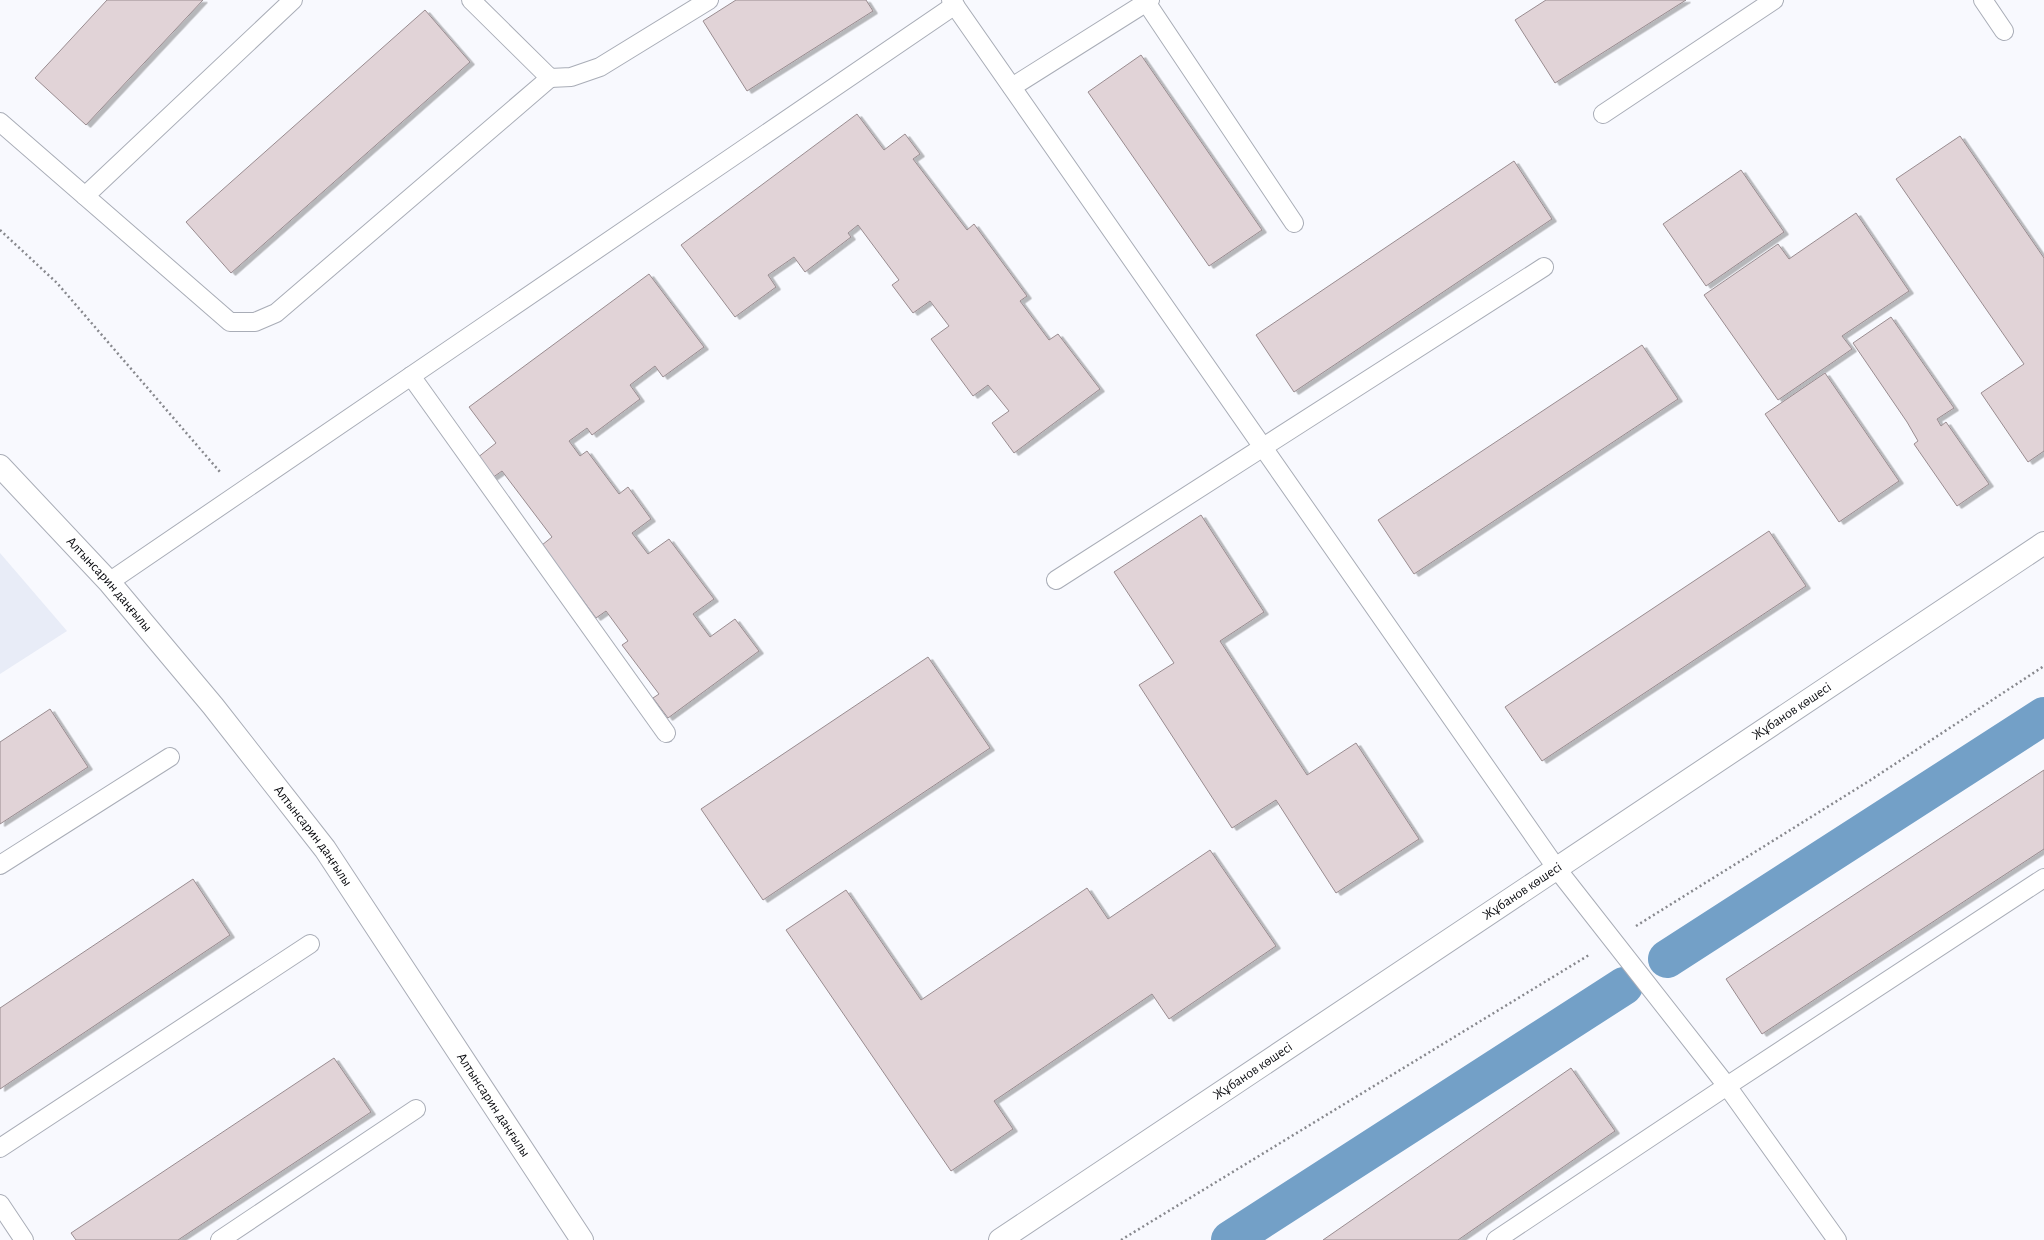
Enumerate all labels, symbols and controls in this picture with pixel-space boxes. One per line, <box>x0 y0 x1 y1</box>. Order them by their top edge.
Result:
street label: Алтынсарин даңғылы <box>64 534 155 634</box>
street label: Жұбанов көшесі <box>1750 680 1834 743</box>
street label: Алтынсарин даңғылы <box>271 783 355 889</box>
street label: Жұбанов көшесі <box>1480 860 1564 923</box>
street label: Жұбанов көшесі <box>1211 1040 1295 1103</box>
street label: Алтынсарин даңғылы <box>454 1050 532 1160</box>

